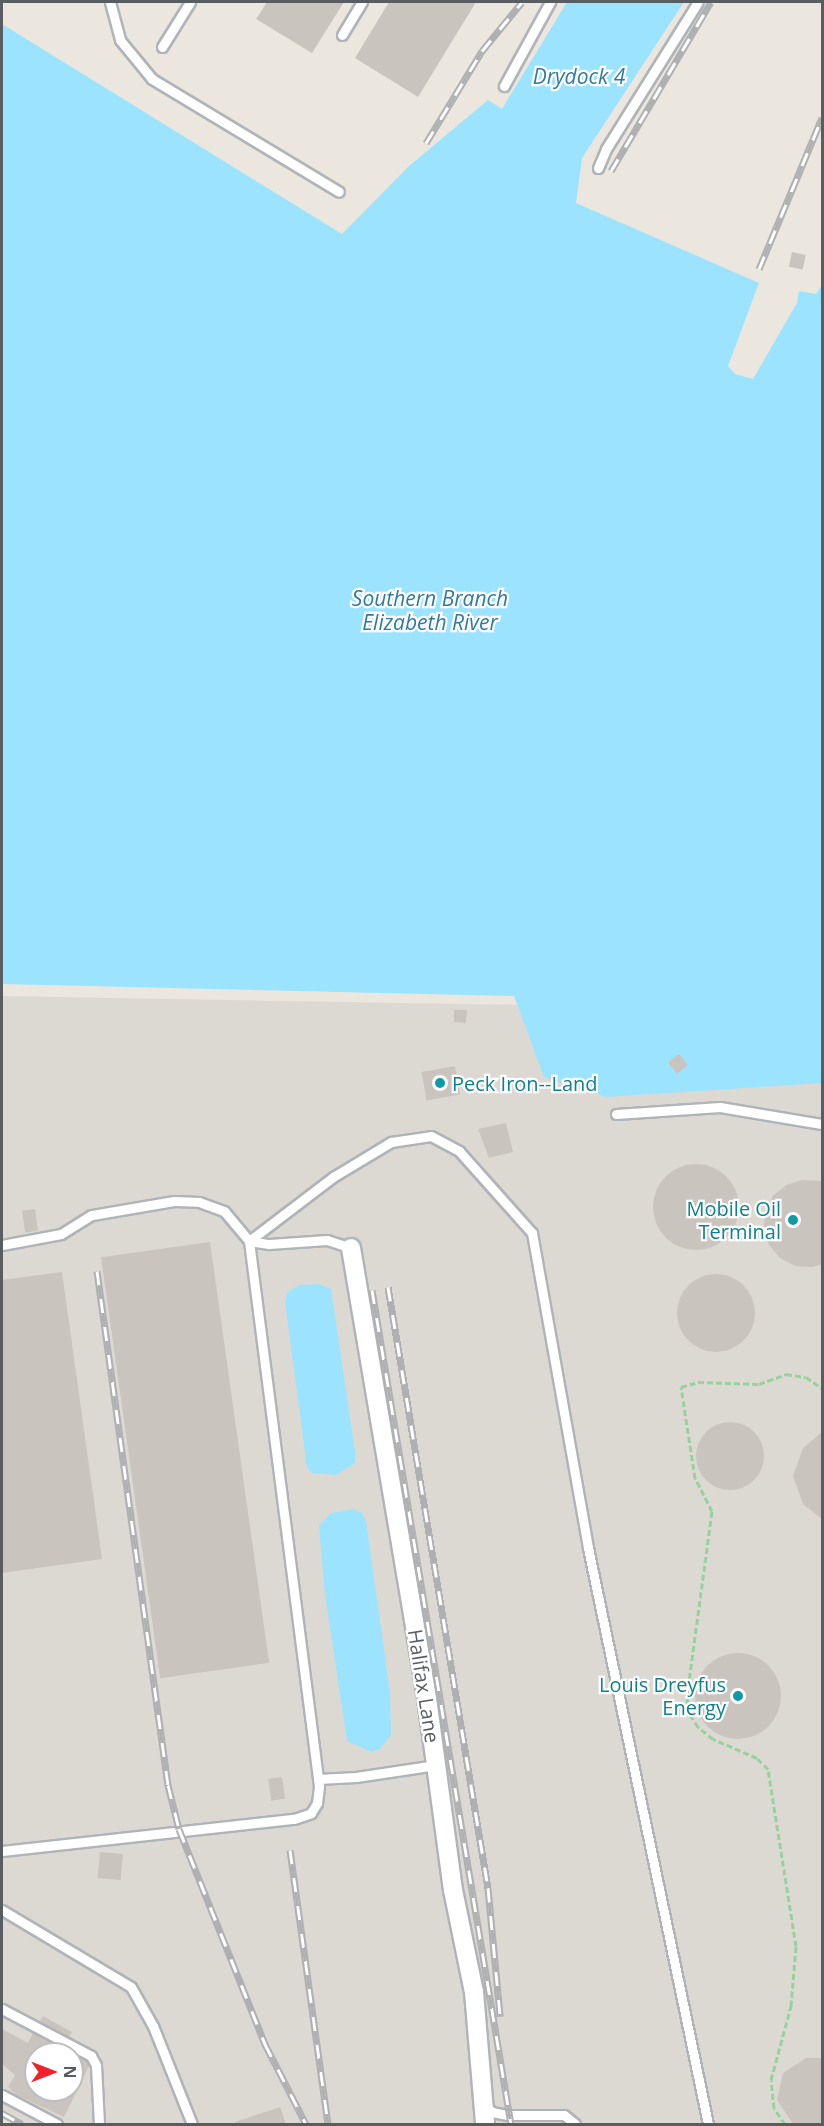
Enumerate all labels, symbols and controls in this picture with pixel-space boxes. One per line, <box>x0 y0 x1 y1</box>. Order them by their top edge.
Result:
water label: Drydock 4 <box>533 63 625 89</box>
water label: Southern Branch Elizabeth River <box>352 585 508 635</box>
place label: Peck Iron--Land <box>452 1071 598 1095</box>
marker: Peck Iron--Land <box>433 1076 447 1090</box>
place label: Mobile Oil Terminal <box>687 1196 781 1243</box>
marker: Mobile Oil Terminal <box>786 1213 800 1227</box>
street label: Halifax Lane <box>403 1628 445 1744</box>
place label: Louis Dreyfus Energy <box>599 1672 726 1719</box>
marker: Louis Dreyfus Energy <box>731 1689 745 1703</box>
north arrow <box>24 2042 84 2102</box>
text: N <box>59 2065 81 2079</box>

